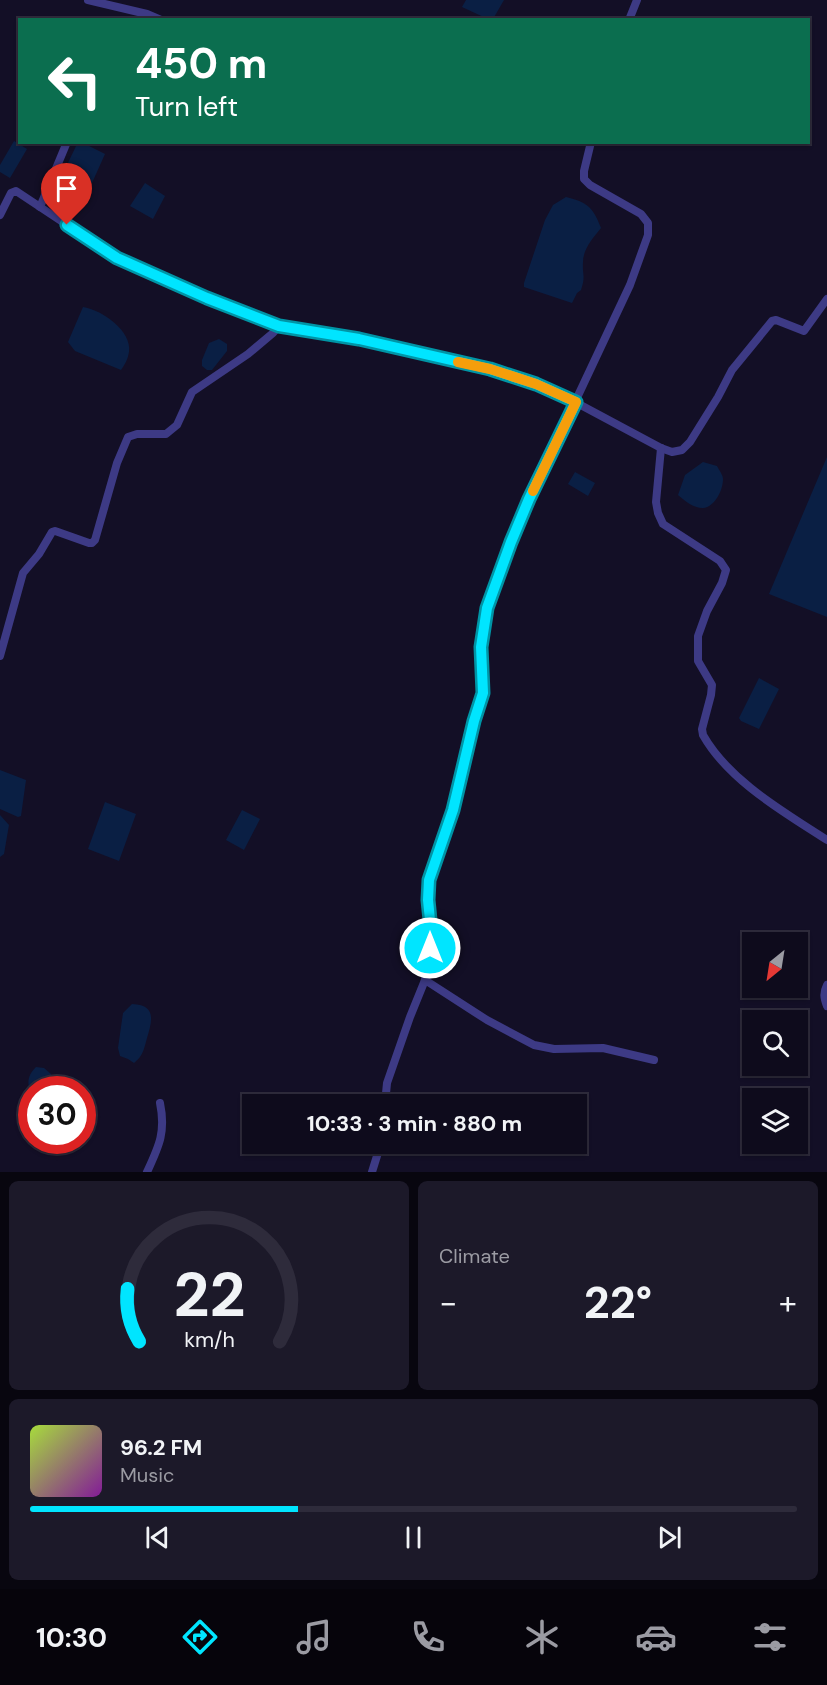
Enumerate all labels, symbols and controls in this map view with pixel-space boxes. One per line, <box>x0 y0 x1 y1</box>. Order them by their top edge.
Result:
text: 450 m <box>135 36 267 91</box>
icon: left <box>36 42 114 120</box>
text: Turn left <box>135 89 238 124</box>
pin <box>41 163 92 225</box>
icon: arrive <box>50 172 83 205</box>
position arrow <box>398 916 462 980</box>
north arrow <box>742 932 808 998</box>
map controls <box>742 932 808 1154</box>
button: search <box>742 1010 808 1076</box>
speed limit sign: 30 <box>18 1076 96 1154</box>
button: layers <box>742 1088 808 1154</box>
text: 10:33 · 3 min · 880 m <box>307 1109 522 1138</box>
text: Climate <box>439 1243 510 1269</box>
text: 22 <box>173 1254 245 1335</box>
text: 22° <box>584 1273 652 1332</box>
text: − <box>439 1281 457 1324</box>
text: + <box>779 1281 797 1324</box>
text: km/h <box>184 1327 234 1355</box>
text: 96.2 FM <box>120 1433 202 1462</box>
text: Music <box>120 1462 175 1488</box>
icon: previous <box>141 1521 174 1554</box>
icon: pause <box>397 1521 430 1554</box>
icon: next <box>653 1521 686 1554</box>
icon: directions <box>179 1616 221 1658</box>
icon: music <box>293 1616 335 1658</box>
icon: phone <box>407 1616 449 1658</box>
icon: climate <box>521 1616 563 1658</box>
icon: car <box>635 1616 677 1658</box>
icon: filters <box>749 1616 791 1658</box>
text: 10:30 <box>36 1620 107 1655</box>

